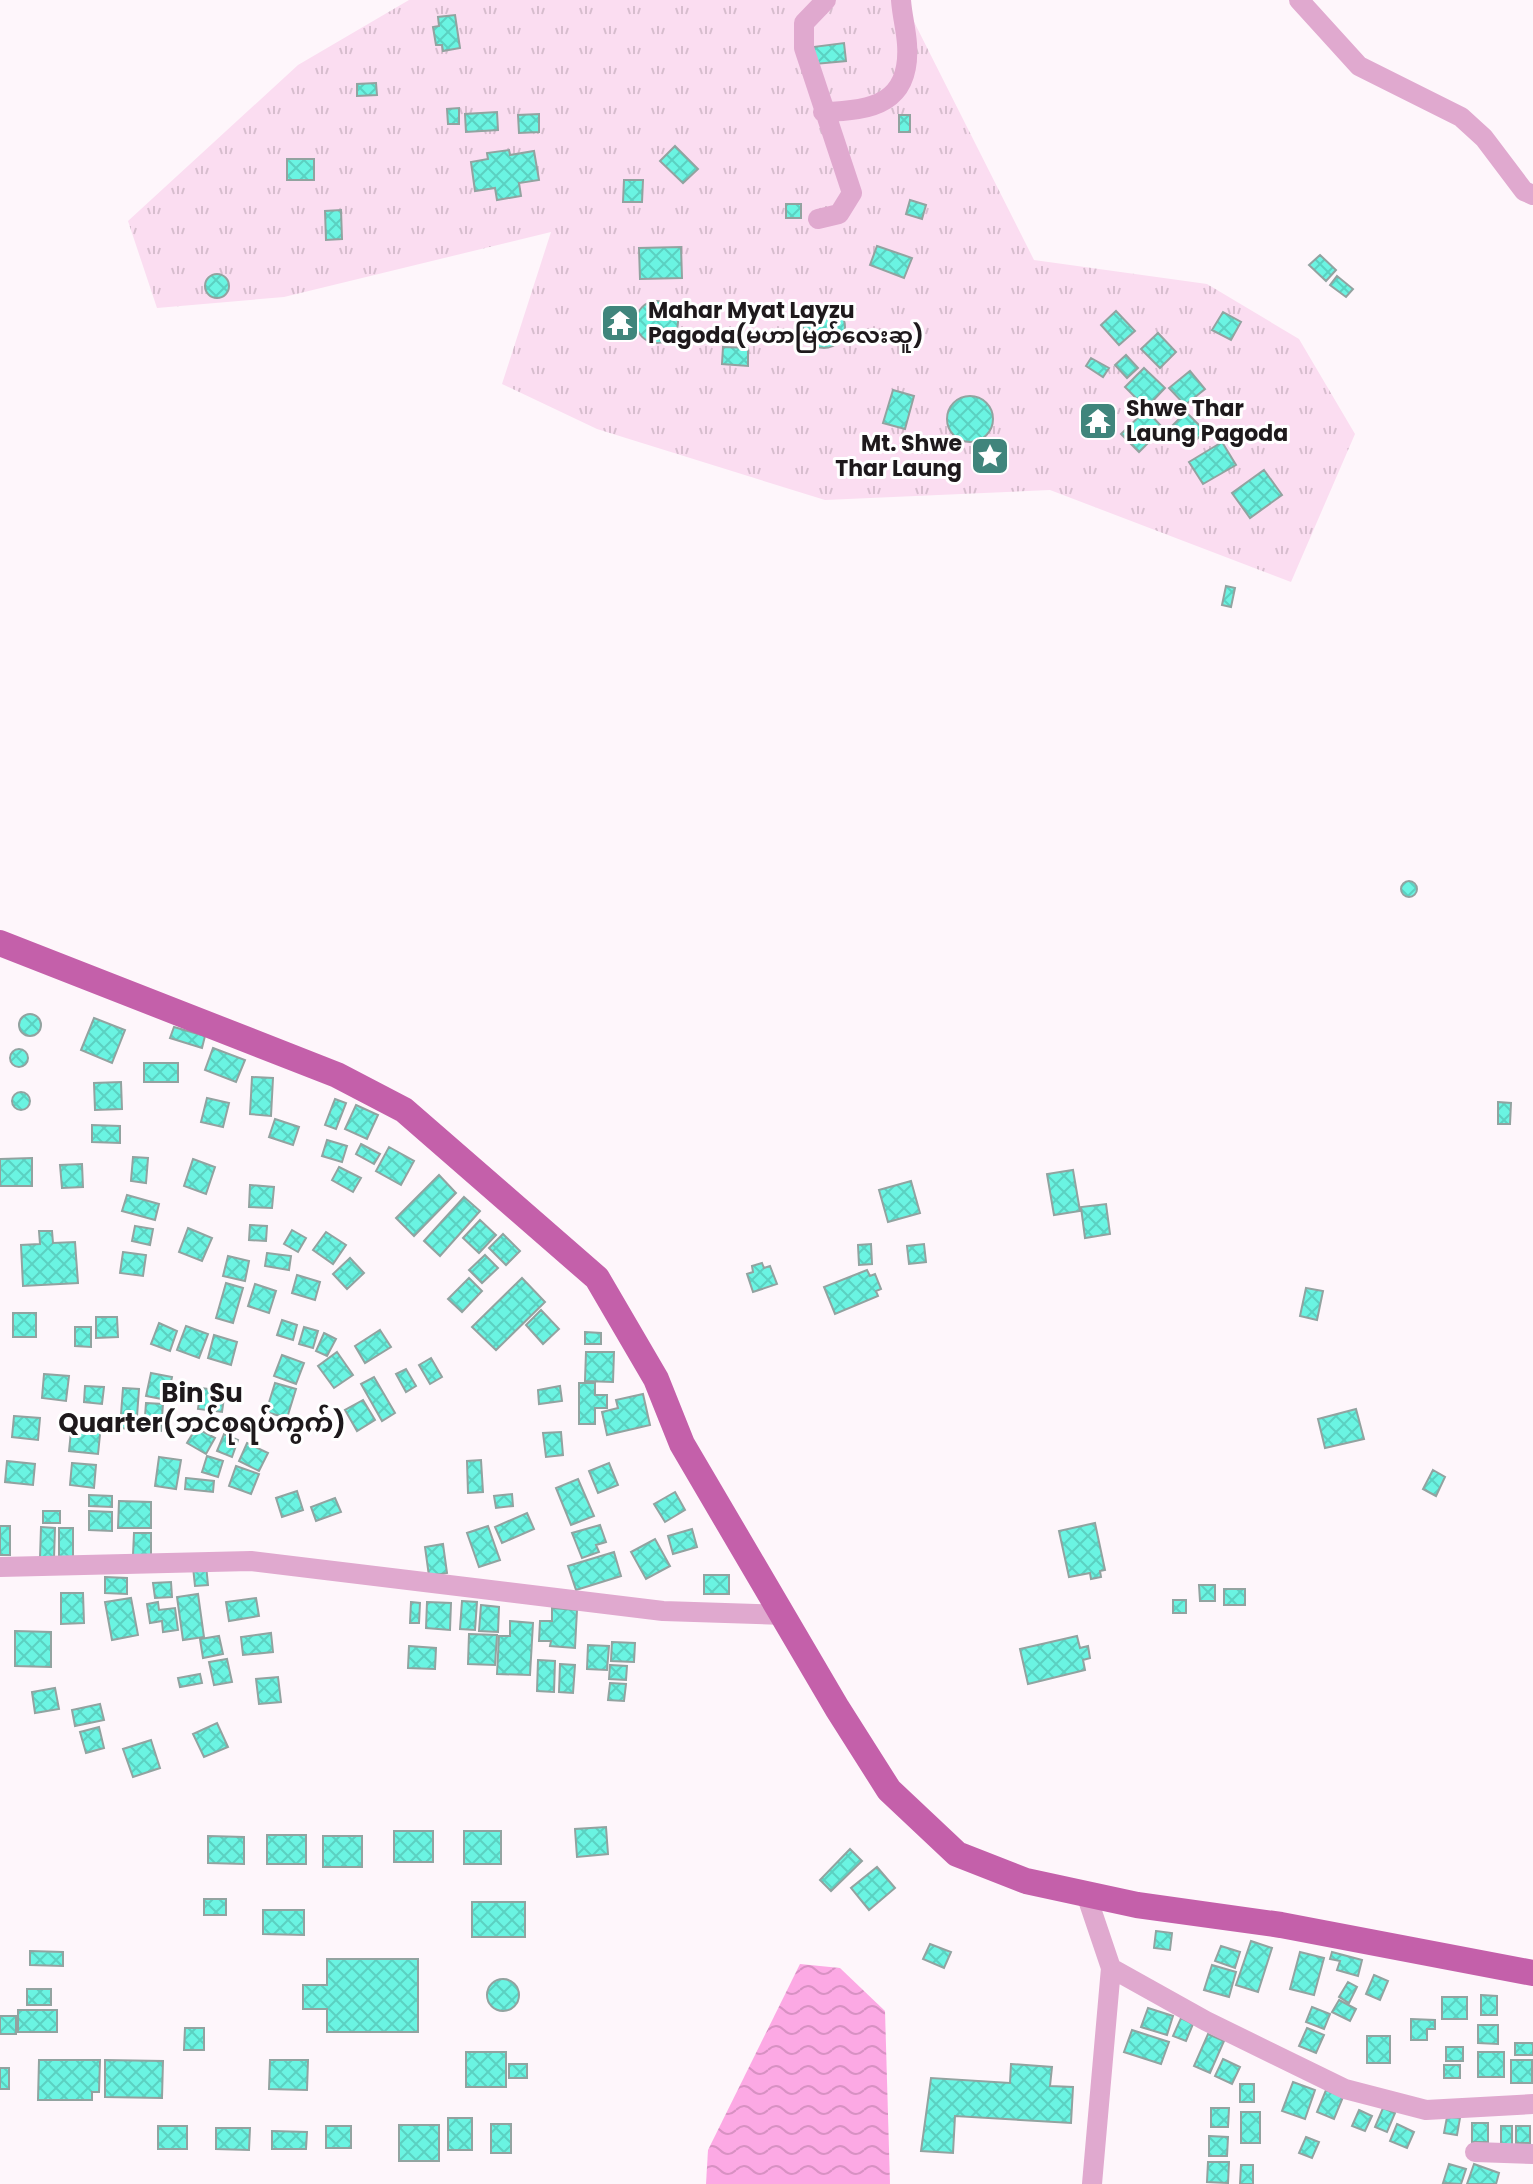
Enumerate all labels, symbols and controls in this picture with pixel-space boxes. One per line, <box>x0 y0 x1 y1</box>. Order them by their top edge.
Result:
place label: Mahar Myat Layzu Pagoda(မဟာမြတ်လေးဆူ) <box>648 295 923 353</box>
temple icon: Mahar Myat Layzu Pagoda(မဟာမြတ်လေးဆူ) <box>599 302 641 344</box>
place label: Shwe Thar Laung Pagoda <box>1126 393 1288 449</box>
temple icon: Shwe Thar Laung Pagoda <box>1077 400 1119 442</box>
place label: Mt. Shwe Thar Laung <box>835 428 962 484</box>
place icon: Mt. Shwe Thar Laung <box>969 435 1011 477</box>
district label: Bin Su Quarter(ဘင်စုရပ်ကွက်) <box>58 1375 346 1445</box>

